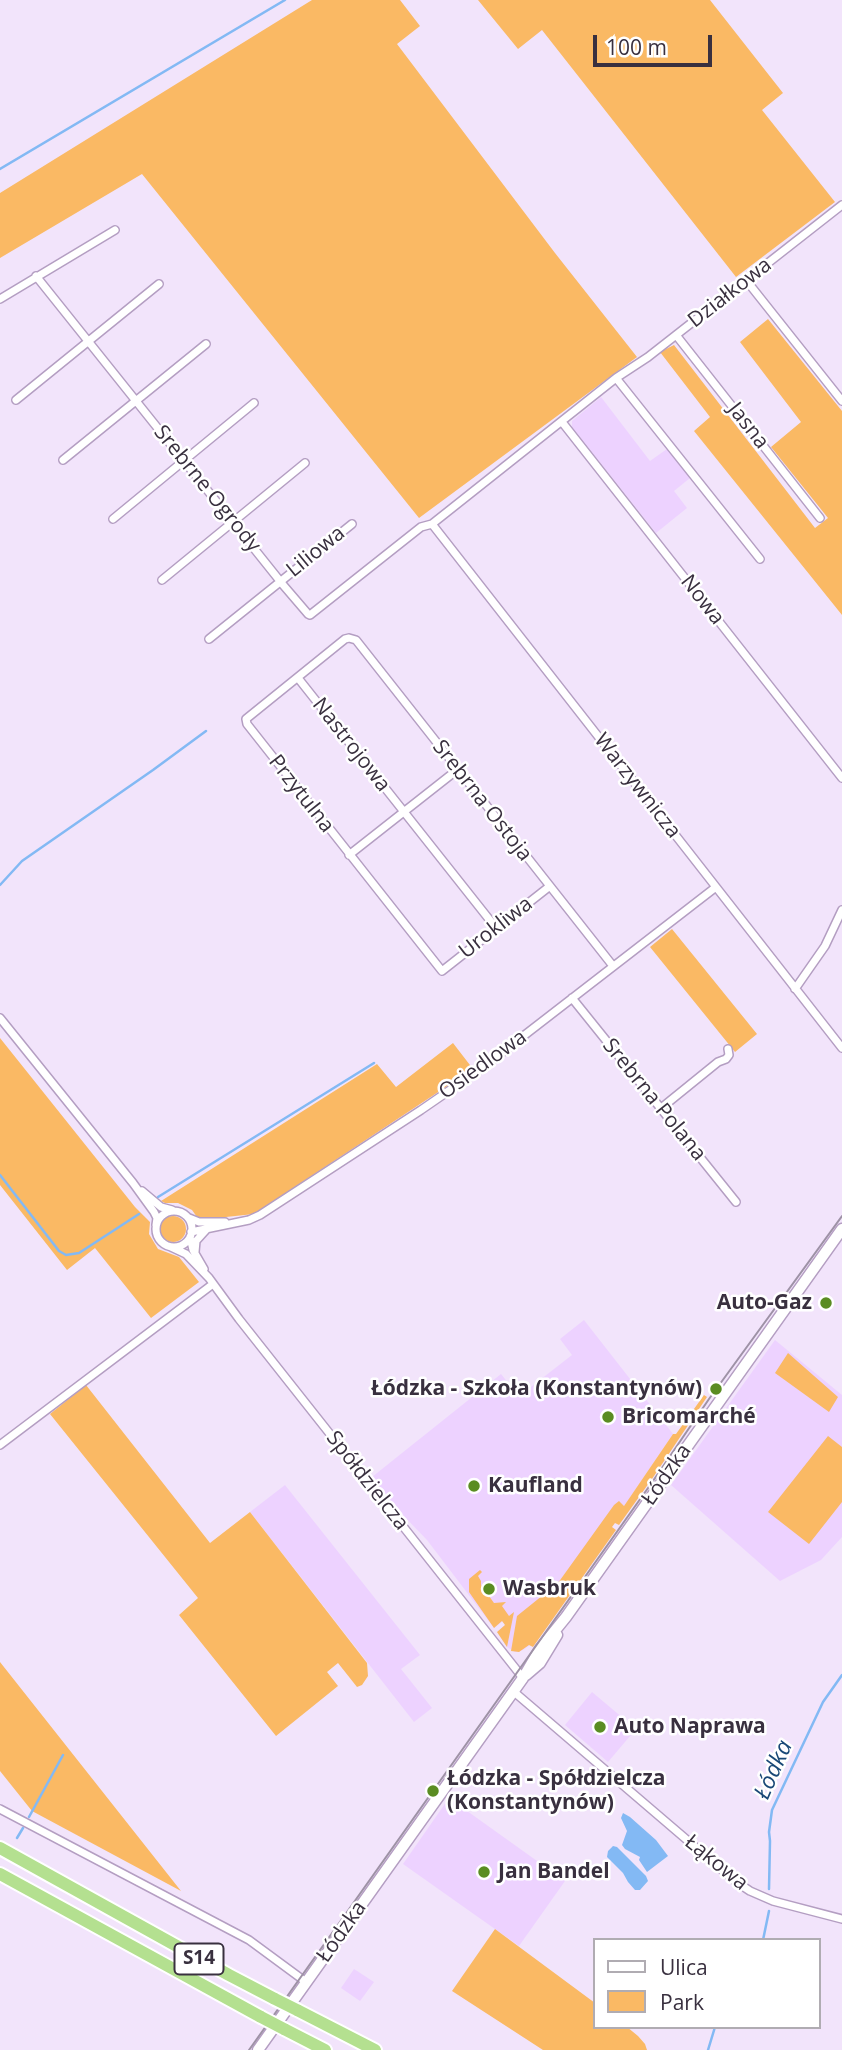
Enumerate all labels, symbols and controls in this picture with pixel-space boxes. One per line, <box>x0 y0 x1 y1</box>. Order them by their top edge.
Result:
scale bar <box>597 21 716 65</box>
text: 100 m <box>606 33 667 61</box>
street label: Działkowa <box>683 253 777 333</box>
street label: Jasna <box>722 398 774 454</box>
street label: Srebrne Ogrody <box>148 421 266 557</box>
street label: Liliowa <box>282 521 350 583</box>
street label: Nowa <box>675 570 729 630</box>
street label: Nastrojowa <box>307 693 395 797</box>
street label: Warzywnicza <box>588 729 686 843</box>
street label: Srebrna Ostoja <box>427 735 537 867</box>
street label: Przytulna <box>263 750 339 838</box>
street label: Urokliwa <box>454 892 538 964</box>
street label: Osiedlowa <box>434 1025 532 1105</box>
street label: Srebrna Polana <box>597 1034 711 1166</box>
place label: Auto-Gaz <box>717 1290 812 1316</box>
marker: Auto-Gaz <box>818 1295 834 1311</box>
place label: Łódzka - Szkoła (Konstantynów) <box>371 1376 702 1402</box>
marker: Łódzka - Szkoła (Konstantynów) <box>708 1381 724 1397</box>
place label: Bricomarché <box>622 1404 756 1430</box>
marker: Bricomarché <box>600 1409 616 1425</box>
street label: Spółdzielcza <box>320 1426 414 1536</box>
street label: Łódzka <box>637 1440 697 1510</box>
place label: Kaufland <box>488 1473 583 1499</box>
marker: Kaufland <box>466 1478 482 1494</box>
place label: Wasbruk <box>503 1576 596 1602</box>
marker: Wasbruk <box>481 1581 497 1597</box>
place label: Auto Naprawa <box>614 1714 766 1740</box>
marker: Auto Naprawa <box>592 1719 608 1735</box>
water label: Łódka <box>749 1736 799 1804</box>
place label: Łódzka - Spółdzielcza (Konstantynów) <box>447 1766 666 1816</box>
marker: Łódzka - Spółdzielcza (Konstantynów) <box>425 1783 441 1799</box>
street label: Łąkowa <box>679 1830 753 1896</box>
place label: Jan Bandel <box>498 1859 610 1885</box>
marker: Jan Bandel <box>476 1864 492 1880</box>
street label: Łódzka <box>312 1897 372 1967</box>
legend <box>594 1938 821 2029</box>
road number: S14 <box>174 1943 224 1974</box>
text: Ulica <box>660 1953 708 1981</box>
text: Park <box>660 1988 704 2016</box>

